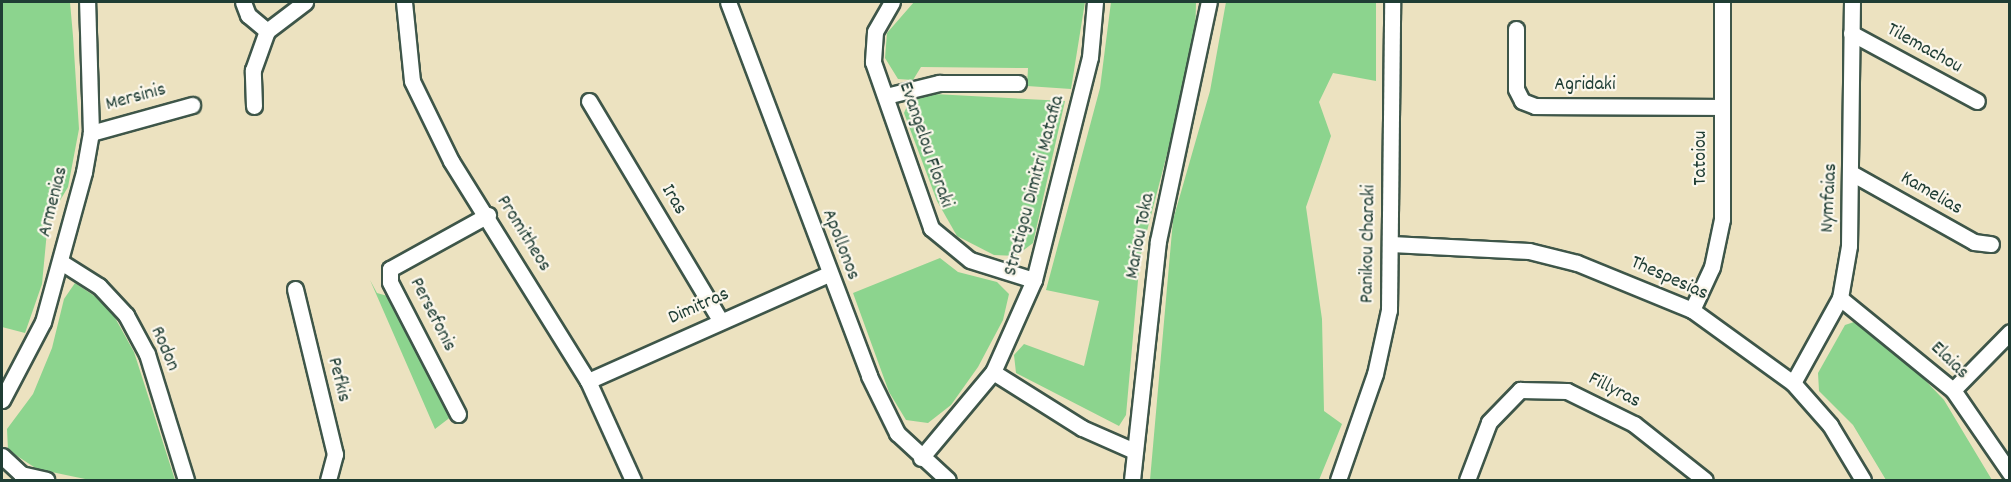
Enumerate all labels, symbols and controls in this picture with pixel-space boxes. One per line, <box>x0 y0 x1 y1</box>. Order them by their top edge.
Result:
street label: Tilemachou <box>1882 18 1966 80</box>
street label: Agridaki <box>1554 73 1616 97</box>
street label: Mersinis <box>103 78 169 118</box>
street label: Evangelou Floraki <box>892 79 958 211</box>
street label: Stratigou Dimitri Matafia <box>999 93 1071 279</box>
street label: Tatoiou <box>1689 131 1713 185</box>
street label: Nymfaias <box>1816 163 1844 233</box>
street label: Armenias <box>34 164 74 240</box>
street label: Kamelias <box>1896 167 1966 221</box>
street label: Iras <box>655 180 691 220</box>
street label: Panikou Charaki <box>1356 184 1382 304</box>
street label: Promitheos <box>490 191 556 277</box>
street label: Mariou Toka <box>1121 191 1161 281</box>
street label: Apollonos <box>816 206 864 284</box>
street label: Thespesias <box>1627 251 1711 307</box>
street label: Persefonis <box>403 274 461 356</box>
street label: Dimitras <box>665 283 733 331</box>
street label: Rodon <box>144 323 184 375</box>
street label: Elaias <box>1925 337 1973 385</box>
street label: Pefkis <box>321 355 355 405</box>
street label: Fillyras <box>1584 368 1644 414</box>

